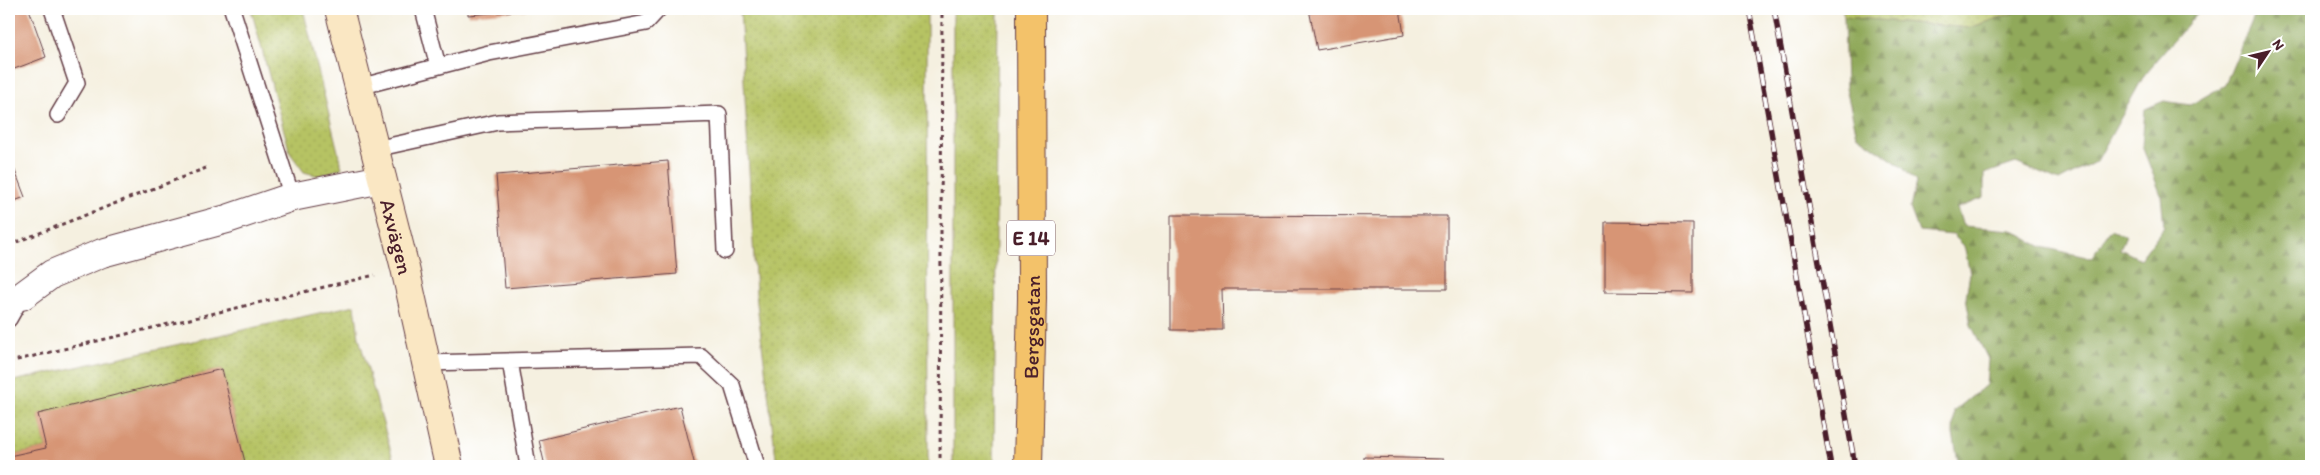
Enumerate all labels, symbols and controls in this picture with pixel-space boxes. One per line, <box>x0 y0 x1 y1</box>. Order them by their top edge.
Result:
north arrow <box>2242 28 2292 78</box>
text: N <box>2269 36 2288 54</box>
street label: Axvägen <box>375 196 419 277</box>
road number: E 14 <box>1007 220 1055 256</box>
street label: Bergsgatan <box>1018 275 1045 379</box>

